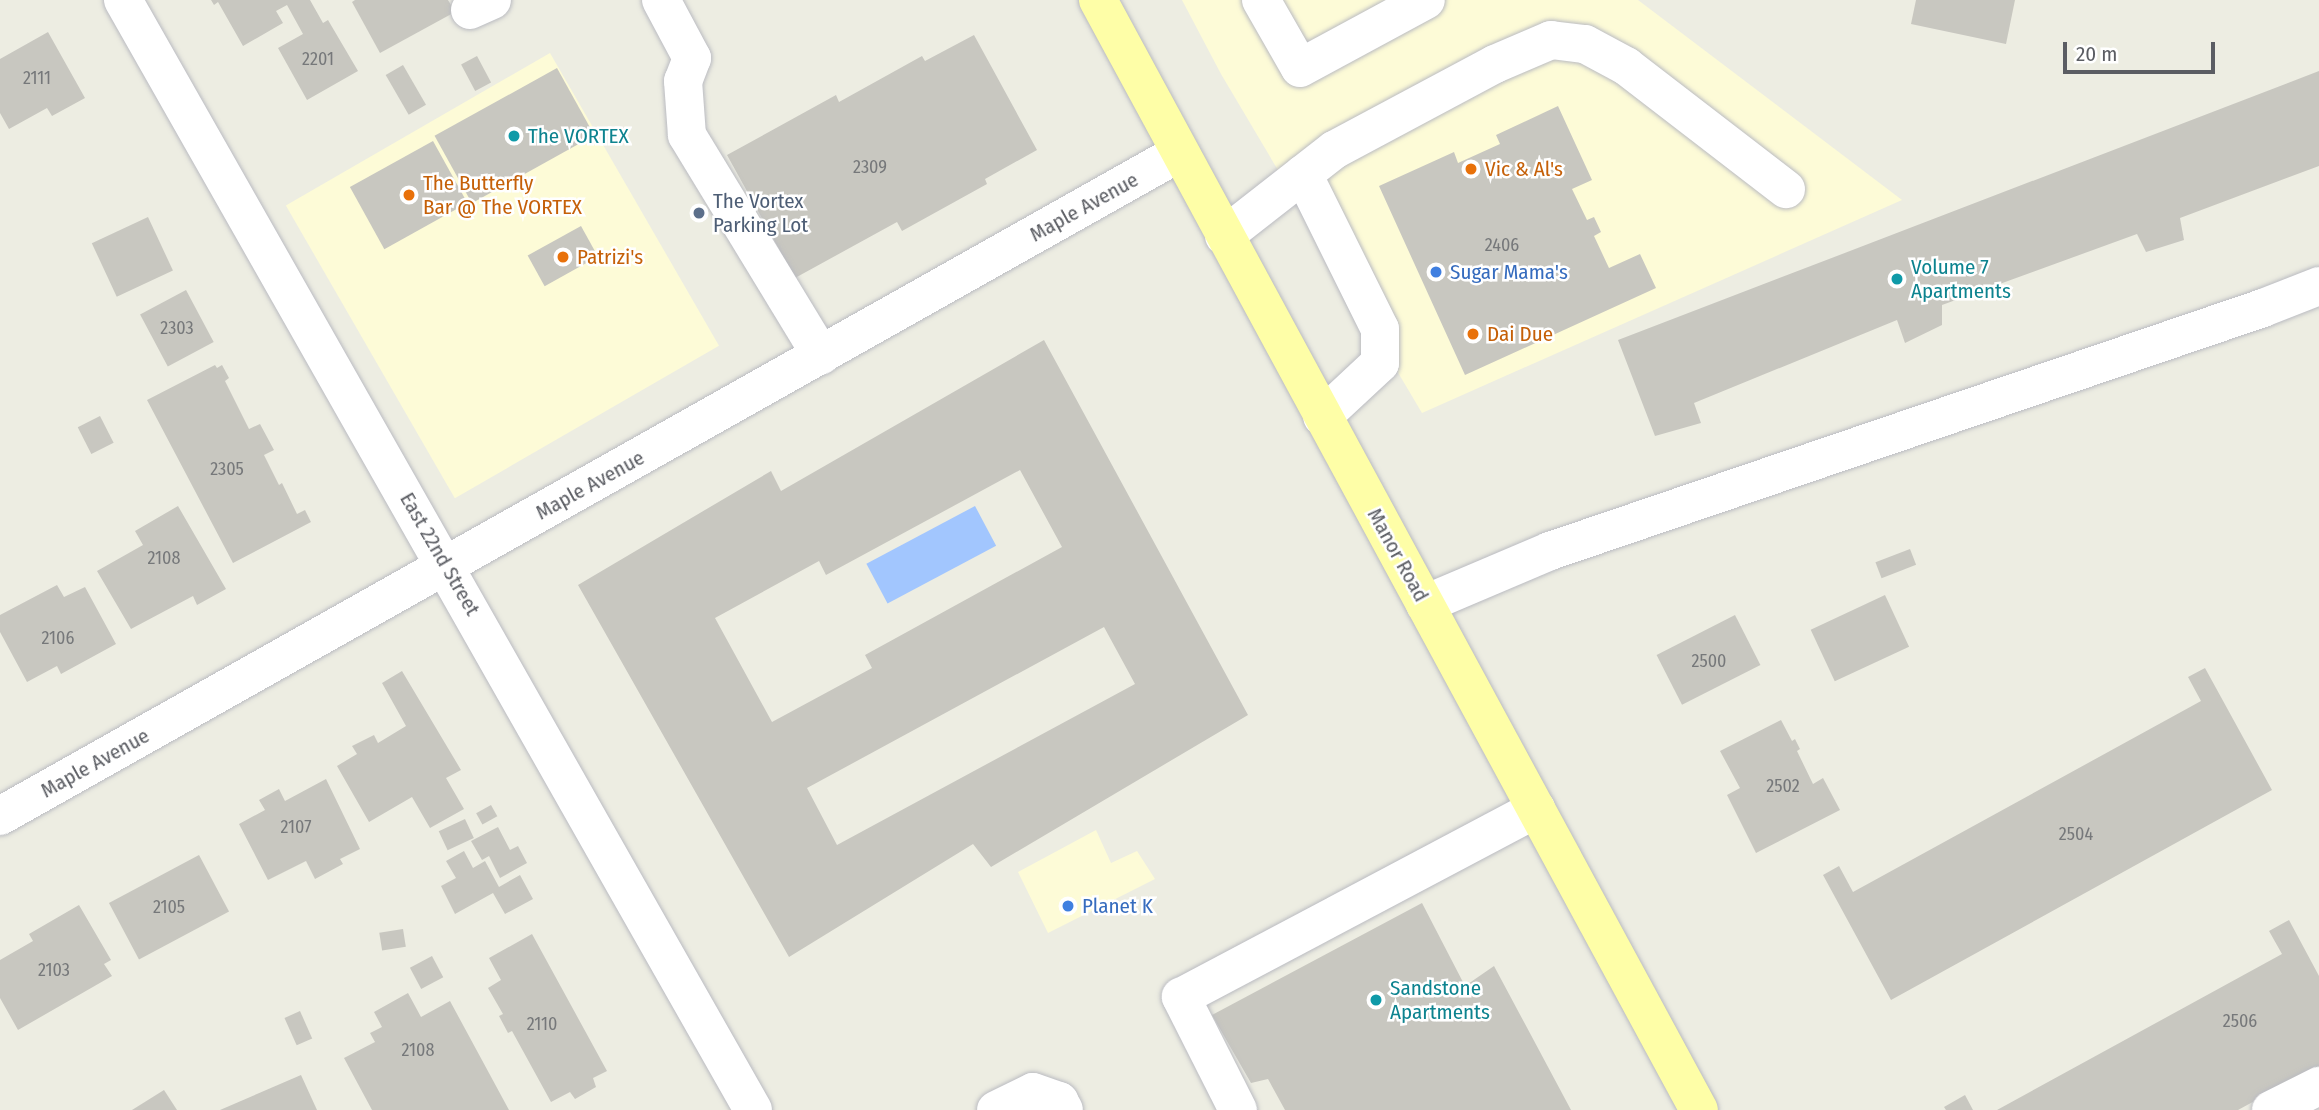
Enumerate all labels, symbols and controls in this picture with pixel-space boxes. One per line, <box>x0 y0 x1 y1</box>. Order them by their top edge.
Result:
scale bar <box>2067 28 2219 72</box>
text: 20 m <box>2076 41 2117 67</box>
house number: 2201 <box>302 48 334 70</box>
house number: 2111 <box>23 67 51 89</box>
place label: The VORTEX <box>528 123 629 149</box>
marker: The VORTEX <box>506 128 522 144</box>
house number: 2309 <box>853 156 887 178</box>
place label: Vic & Al's <box>1485 156 1563 182</box>
marker: Vic & Al's <box>1463 161 1479 177</box>
street label: Maple Avenue <box>1025 167 1143 247</box>
place label: The Butterfly Bar @ The VORTEX <box>423 170 582 220</box>
marker: The Butterfly Bar @ The VORTEX <box>401 187 417 203</box>
place label: The Vortex Parking Lot <box>713 188 808 238</box>
marker: The Vortex Parking Lot <box>691 205 707 221</box>
house number: 2406 <box>1485 234 1519 256</box>
place label: Patrizi's <box>577 244 643 270</box>
marker: Patrizi's <box>555 249 571 265</box>
place label: Volume 7 Apartments <box>1911 254 2011 304</box>
place label: Sugar Mama's <box>1450 259 1568 285</box>
marker: Sugar Mama's <box>1428 264 1444 280</box>
marker: Volume 7 Apartments <box>1889 271 1905 287</box>
house number: 2303 <box>160 317 194 339</box>
place label: Dai Due <box>1487 321 1553 347</box>
marker: Dai Due <box>1465 326 1481 342</box>
street label: Maple Avenue <box>531 445 649 525</box>
house number: 2305 <box>210 458 244 480</box>
street label: East 22nd Street <box>395 488 485 620</box>
street label: Manor Road <box>1362 504 1434 606</box>
house number: 2108 <box>148 547 180 569</box>
house number: 2106 <box>42 627 74 649</box>
house number: 2500 <box>1692 650 1726 672</box>
street label: Maple Avenue <box>36 723 154 803</box>
house number: 2502 <box>1766 775 1800 797</box>
house number: 2107 <box>281 816 311 838</box>
house number: 2504 <box>2059 823 2093 845</box>
place label: Planet K <box>1082 893 1153 919</box>
house number: 2105 <box>153 896 185 918</box>
marker: Planet K <box>1060 898 1076 914</box>
house number: 2103 <box>38 959 70 981</box>
place label: Sandstone Apartments <box>1390 975 1490 1025</box>
marker: Sandstone Apartments <box>1368 992 1384 1008</box>
house number: 2506 <box>2223 1010 2257 1032</box>
house number: 2110 <box>527 1013 557 1035</box>
house number: 2108 <box>402 1039 434 1061</box>

